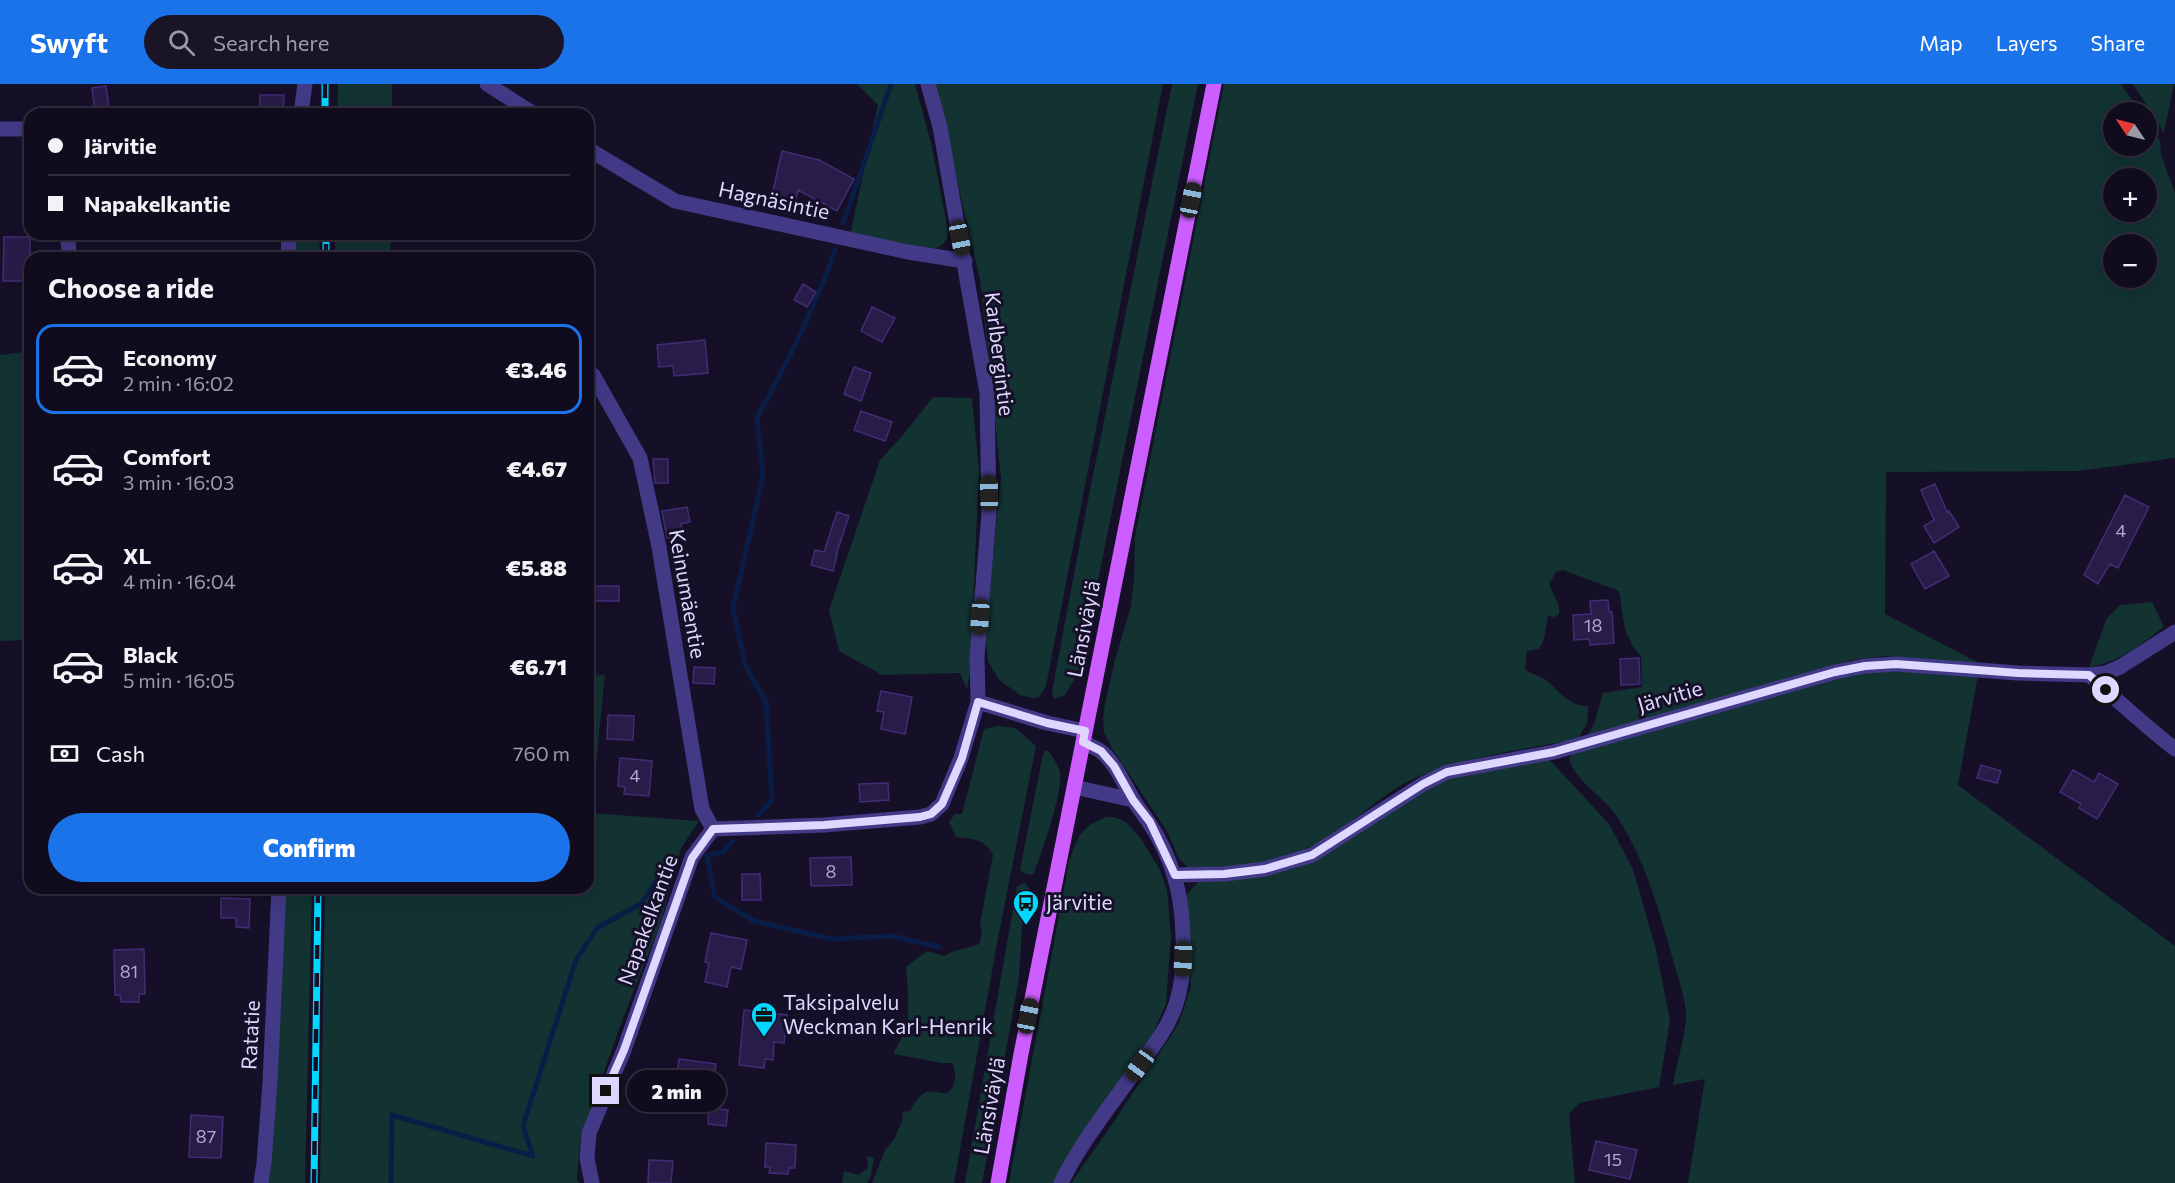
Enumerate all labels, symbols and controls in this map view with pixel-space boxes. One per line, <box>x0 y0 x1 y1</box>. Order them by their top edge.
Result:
search box <box>144 15 564 69</box>
text: Swyft <box>30 25 108 59</box>
icon: search <box>165 26 198 59</box>
text: Search here <box>213 29 329 56</box>
text: Map <box>1919 30 1963 55</box>
text: Layers <box>1996 30 2058 55</box>
text: Share <box>2091 30 2145 55</box>
north arrow <box>2103 102 2157 156</box>
map controls <box>2103 102 2157 288</box>
text: Järvitie <box>84 132 157 159</box>
button: + <box>2103 168 2157 222</box>
street label: Hagnäsintie <box>716 176 832 224</box>
car <box>1179 181 1203 219</box>
text: Napakelkantie <box>84 190 230 217</box>
car <box>948 219 972 257</box>
button: − <box>2103 234 2157 288</box>
text: Choose a ride <box>48 271 214 304</box>
street label: Karlbergintie <box>980 290 1020 417</box>
icon: car <box>51 342 105 396</box>
text: Economy <box>123 344 217 371</box>
text: €3.46 <box>505 356 567 383</box>
text: 2 min · 16:02 <box>123 371 234 395</box>
icon: car <box>51 441 105 495</box>
text: Comfort <box>123 443 211 470</box>
text: €4.67 <box>506 455 567 482</box>
text: 3 min · 16:03 <box>123 470 235 494</box>
car <box>980 475 998 511</box>
house number: 4 <box>2116 519 2127 541</box>
street label: Keinumäentie <box>665 527 712 660</box>
icon: car <box>51 540 105 594</box>
text: XL <box>123 542 151 569</box>
text: €5.88 <box>505 554 567 581</box>
text: 4 min · 16:04 <box>123 569 236 593</box>
street label: Länsiväylä <box>1061 578 1104 679</box>
car <box>970 598 990 636</box>
house number: 18 <box>1584 614 1602 636</box>
icon: car <box>51 639 105 693</box>
text: Black <box>123 641 178 668</box>
text: €6.71 <box>509 653 567 680</box>
text: 5 min · 16:05 <box>123 668 235 692</box>
street label: Järvitie <box>1634 674 1705 717</box>
route start <box>2092 676 2119 703</box>
icon: cash <box>48 737 81 770</box>
text: Cash <box>96 740 145 767</box>
text: 760 m <box>513 741 570 765</box>
house number: 4 <box>630 764 641 786</box>
button: Confirm <box>48 813 570 882</box>
street label: Napakelkantie <box>611 851 682 988</box>
house number: 8 <box>826 860 837 882</box>
bus stop icon: Järvitie <box>1011 888 1041 926</box>
place label: Järvitie <box>1046 889 1113 914</box>
car <box>1173 941 1193 977</box>
house number: 81 <box>120 960 138 982</box>
place label: Taksipalvelu Weckman Karl-Henrik <box>783 989 993 1038</box>
car <box>1016 997 1040 1035</box>
street label: Ratatie <box>235 999 264 1070</box>
office icon: Taksipalvelu Weckman Karl-Henrik <box>749 1000 779 1038</box>
car <box>1122 1045 1158 1085</box>
street label: Länsiväylä <box>968 1055 1009 1156</box>
callout: 2 min <box>627 1070 726 1112</box>
route end <box>592 1077 619 1104</box>
text: 2 min <box>651 1079 702 1103</box>
house number: 87 <box>196 1125 216 1147</box>
house number: 15 <box>1604 1148 1622 1170</box>

